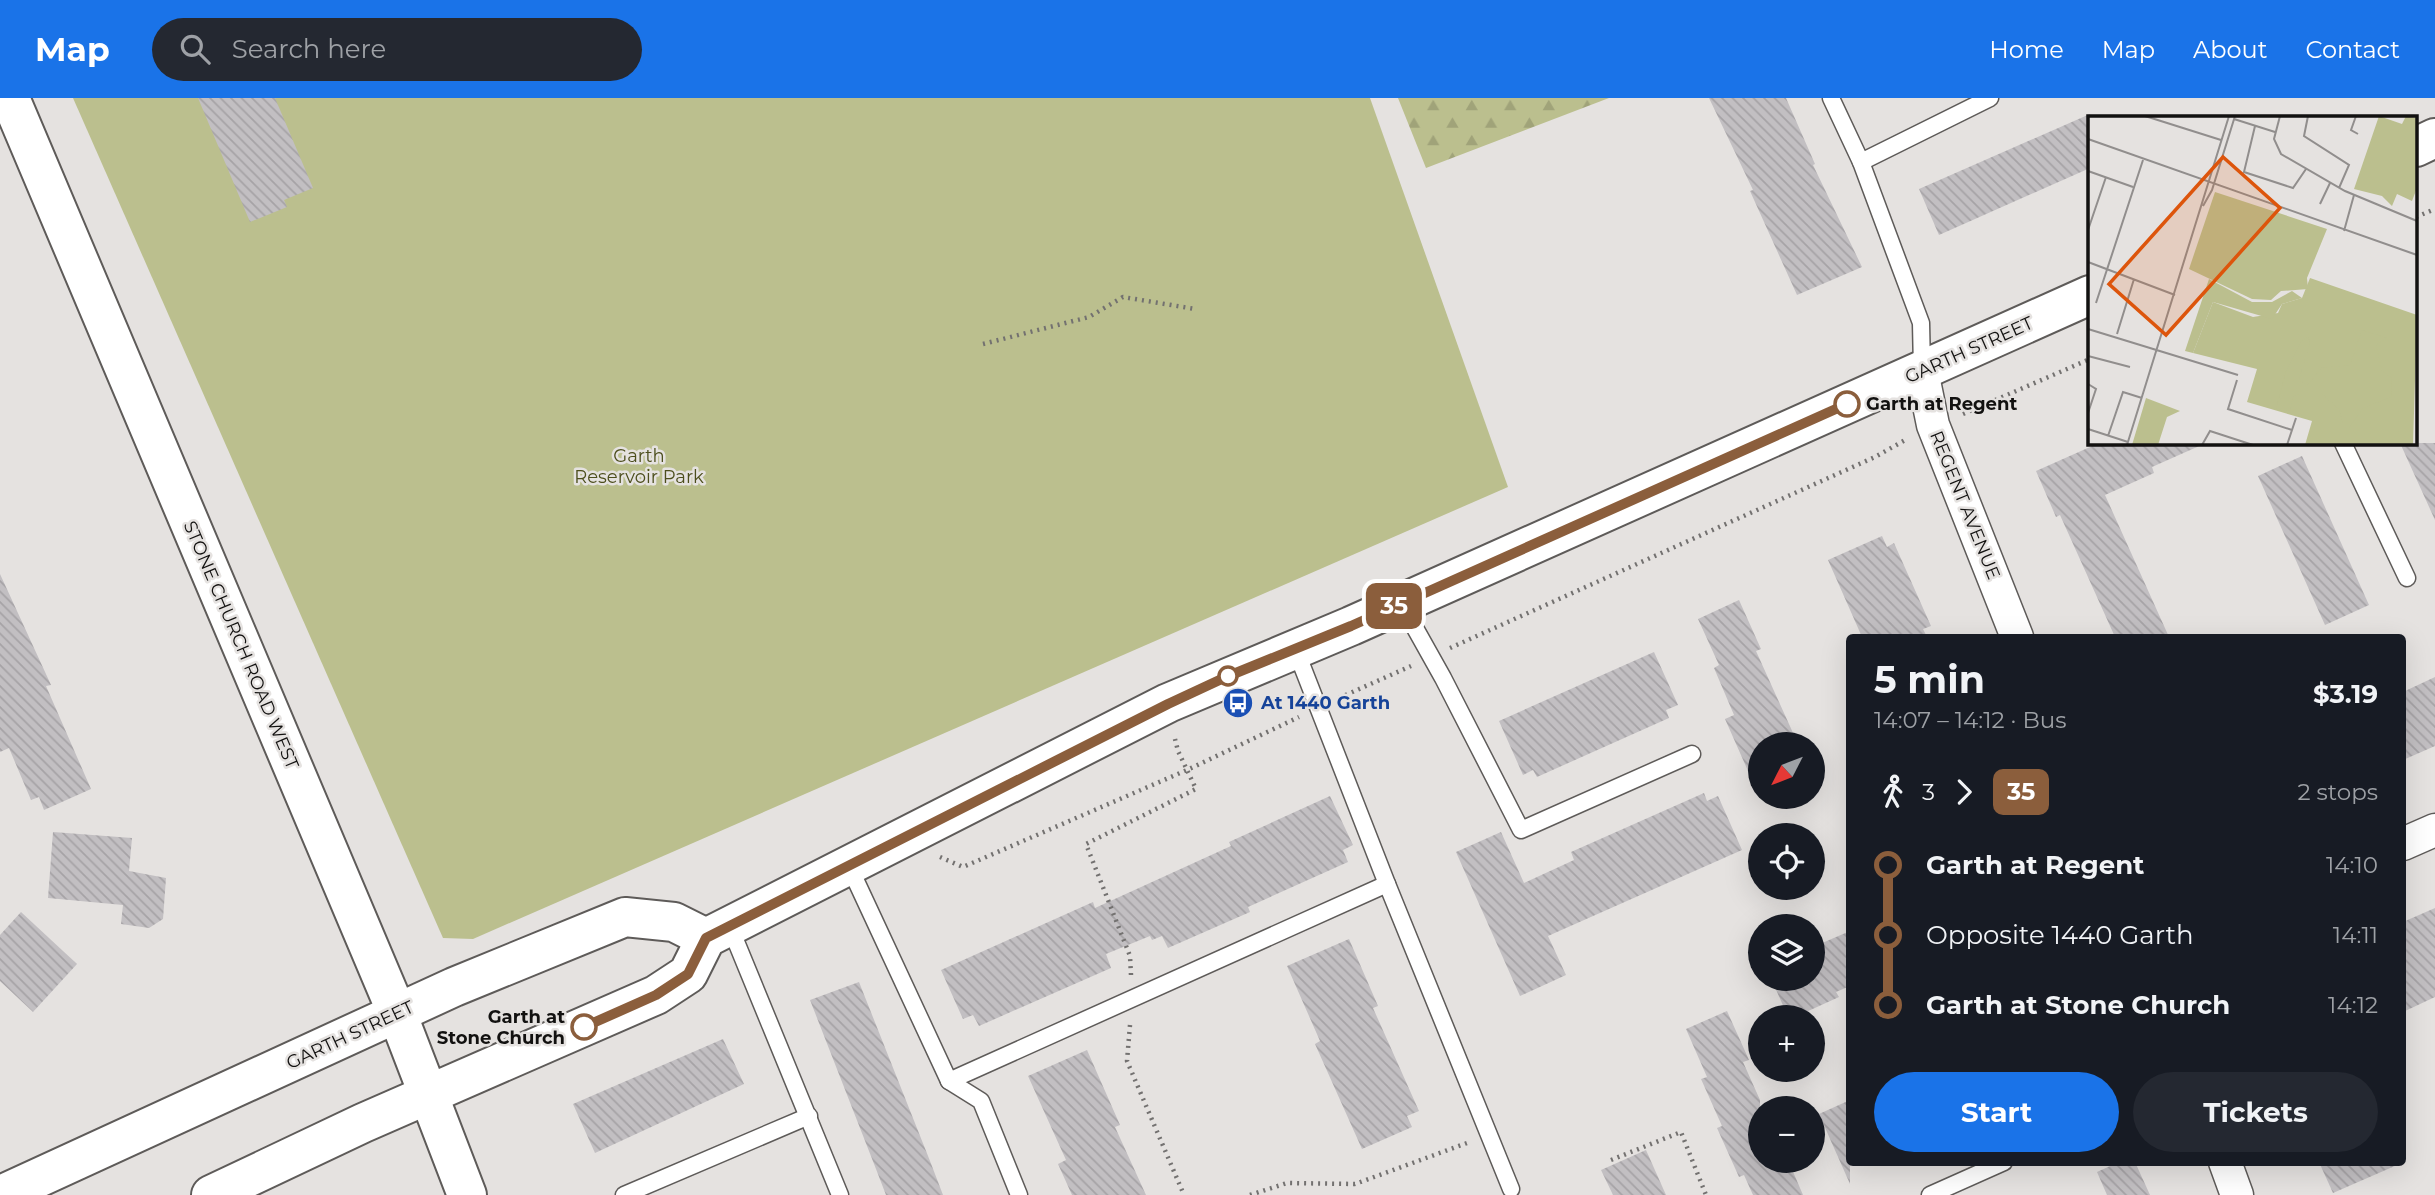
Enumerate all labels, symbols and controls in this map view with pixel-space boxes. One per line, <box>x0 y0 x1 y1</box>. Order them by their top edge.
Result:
search box <box>152 18 642 81</box>
text: Map <box>35 29 110 69</box>
icon: search <box>176 30 214 68</box>
text: Search here <box>232 33 386 65</box>
text: Home <box>1989 35 2064 64</box>
text: Map <box>2102 35 2155 64</box>
text: About <box>2193 35 2267 64</box>
text: Contact <box>2305 35 2400 64</box>
inset map <box>2088 116 2418 444</box>
street label: GARTH STREET <box>1901 312 2037 388</box>
marker: Garth at Regent <box>1834 391 1860 417</box>
place label: Garth at Regent <box>1866 393 2017 415</box>
street label: REGENT AVENUE <box>1925 428 2005 582</box>
park label: Garth Reservoir Park <box>574 445 704 488</box>
street label: STONE CHURCH ROAD WEST <box>179 517 304 773</box>
line badge: 35 <box>1362 583 1426 629</box>
text: 35 <box>1380 591 1408 620</box>
text: 5 min <box>1874 656 1985 703</box>
unlabelled marker <box>1218 666 1238 686</box>
text: $3.19 <box>2313 678 2378 710</box>
bus stop icon: At 1440 Garth <box>1221 686 1255 720</box>
place label: At 1440 Garth <box>1260 692 1390 714</box>
text: 14:07 – 14:12 · Bus <box>1874 706 2066 734</box>
north arrow <box>1748 732 1825 808</box>
map controls <box>1748 732 1825 1173</box>
icon: walk <box>1874 773 1912 811</box>
icon: forward <box>1945 773 1983 811</box>
text: 35 <box>2007 777 2035 806</box>
text: 3 <box>1922 778 1935 806</box>
text: 2 stops <box>2298 778 2378 806</box>
button: locate <box>1748 823 1825 900</box>
text: Garth at Regent <box>1926 849 2144 881</box>
text: 14:10 <box>2326 851 2378 879</box>
button: layers <box>1748 914 1825 991</box>
text: Opposite 1440 Garth <box>1926 919 2194 951</box>
text: 14:11 <box>2333 921 2378 949</box>
text: Garth at Stone Church <box>1926 989 2230 1021</box>
text: 14:12 <box>2328 991 2378 1019</box>
street label: GARTH STREET <box>283 996 418 1074</box>
button: + <box>1748 1005 1825 1082</box>
place label: Garth at Stone Church <box>437 1006 565 1049</box>
marker: Garth at Stone Church <box>571 1014 597 1040</box>
button: Start <box>1874 1072 2119 1152</box>
button: Tickets <box>2133 1072 2378 1152</box>
button: − <box>1748 1096 1825 1173</box>

